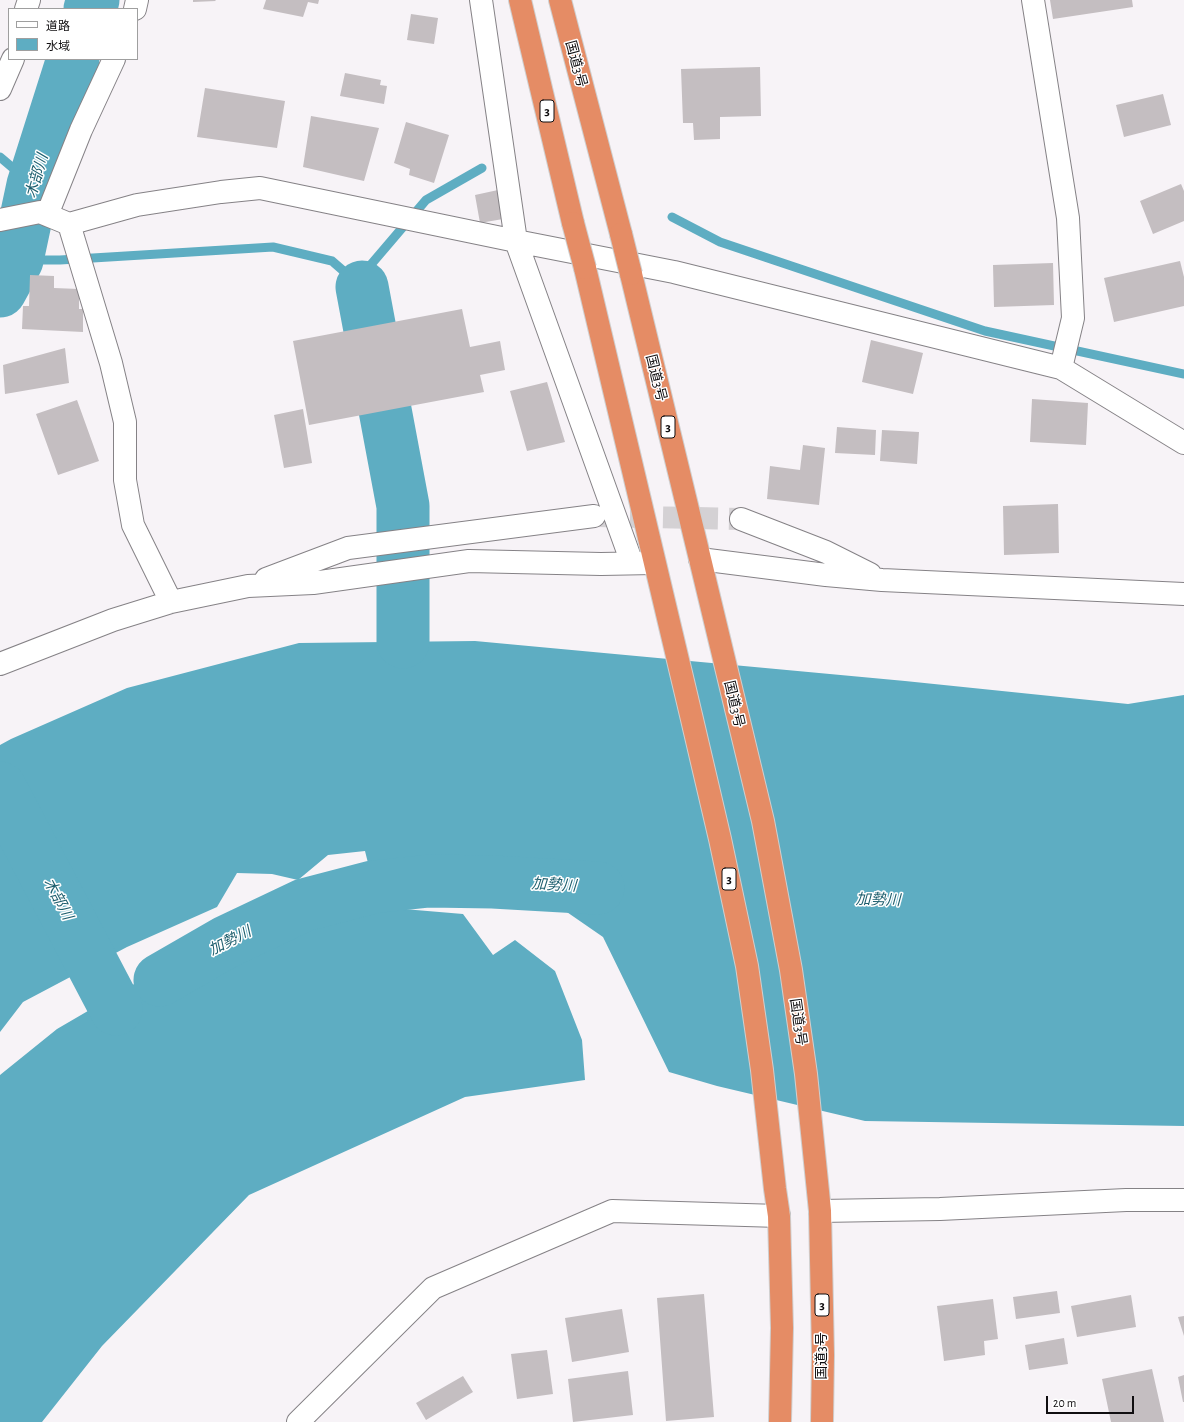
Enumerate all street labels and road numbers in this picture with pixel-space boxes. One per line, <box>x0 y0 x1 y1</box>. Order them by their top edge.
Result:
street label: 国道3号 <box>562 39 590 89</box>
road number: 3 <box>540 100 554 122</box>
street label: 国道3号 <box>642 353 670 403</box>
road number: 3 <box>661 416 675 438</box>
street label: 国道3号 <box>720 679 748 729</box>
road number: 3 <box>722 868 736 890</box>
street label: 国道3号 <box>786 997 810 1047</box>
road number: 3 <box>815 1294 829 1316</box>
street label: 国道3号 <box>814 1332 830 1380</box>

